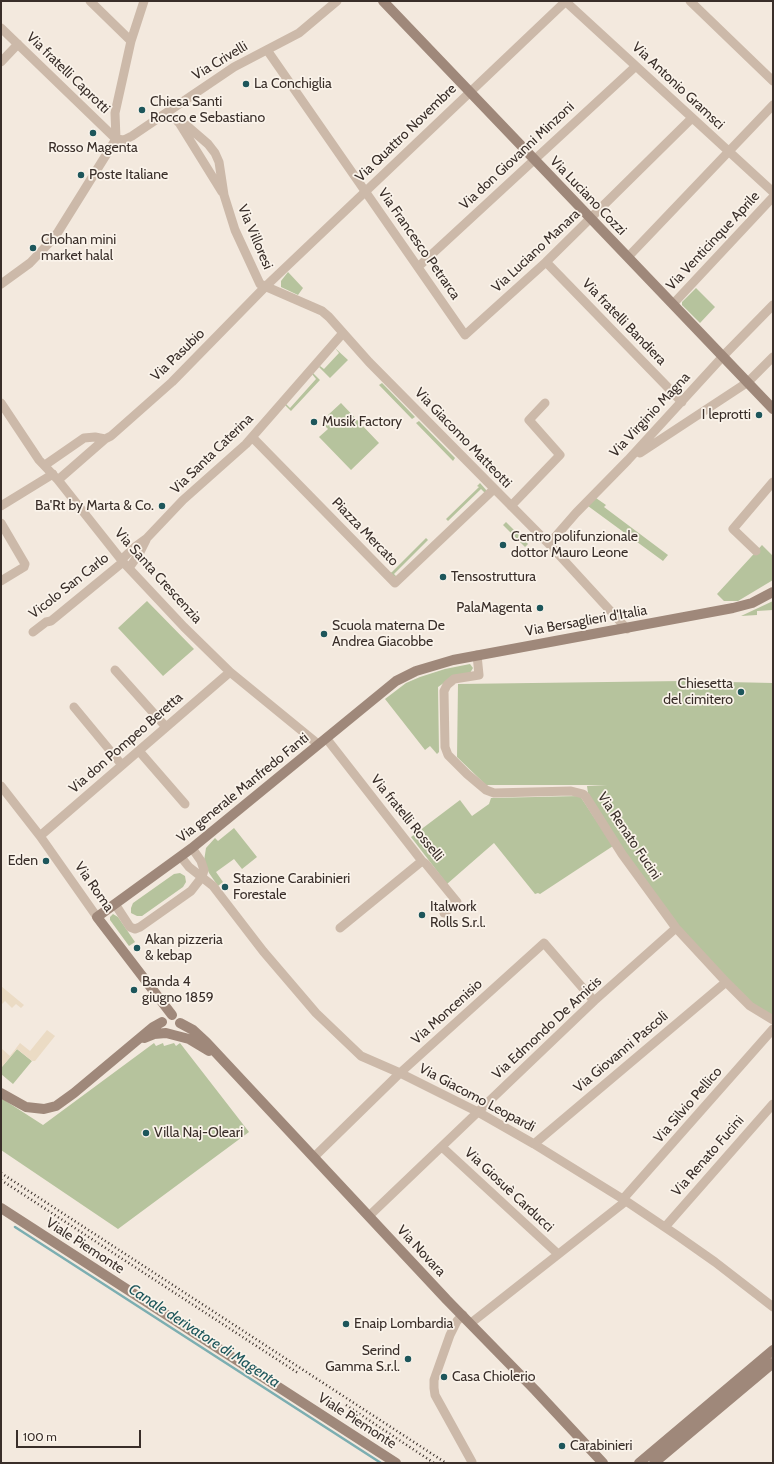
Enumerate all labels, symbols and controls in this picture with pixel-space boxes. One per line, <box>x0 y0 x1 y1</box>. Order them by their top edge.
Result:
street label: Via fratelli Caprotti <box>23 29 113 117</box>
street label: Via Crivelli <box>189 38 251 84</box>
street label: Via Antonio Gramsci <box>628 39 728 133</box>
place label: La Conchiglia <box>254 76 332 92</box>
marker: La Conchiglia <box>241 79 251 89</box>
street label: Via Quattro Novembre <box>352 80 460 186</box>
place label: Chiesa Santi Rocco e Sebastiano <box>150 94 265 126</box>
street label: Via don Giovanni Minzoni <box>456 99 578 213</box>
marker: Chiesa Santi Rocco e Sebastiano <box>137 105 147 115</box>
marker: Rosso Magenta <box>88 128 98 138</box>
place label: Rosso Magenta <box>48 140 138 156</box>
street label: Via Luciano Cozzi <box>546 153 630 239</box>
place label: Poste Italiane <box>89 167 168 183</box>
marker: Poste Italiane <box>76 170 86 180</box>
street label: Via Francesco Petrarca <box>374 185 464 303</box>
street label: Via Venticinque Aprile <box>663 188 763 294</box>
street label: Via Villoresi <box>234 202 276 272</box>
street label: Via Luciano Manara <box>488 206 584 296</box>
place label: Chohan mini market halal <box>41 232 116 264</box>
marker: Chohan mini market halal <box>28 243 38 253</box>
street label: Via fratelli Bandiera <box>578 275 670 369</box>
street label: Via Pasubio <box>148 325 208 385</box>
street label: Via Virginio Magna <box>606 369 694 461</box>
street label: Via Giacomo Matteotti <box>411 385 515 491</box>
place label: I leprotti <box>702 407 751 423</box>
street label: Via Santa Caterina <box>167 410 257 498</box>
marker: I leprotti <box>754 410 764 420</box>
place label: Musik Factory <box>322 414 402 430</box>
marker: Musik Factory <box>309 417 319 427</box>
street label: Piazza Mercato <box>328 494 402 570</box>
place label: Ba'Rt by Marta & Co. <box>35 498 154 514</box>
marker: Ba'Rt by Marta & Co. <box>157 501 167 511</box>
street label: Via Santa Crescenzia <box>111 525 205 627</box>
place label: Centro polifunzionale dottor Mauro Leone <box>511 529 638 562</box>
marker: Centro polifunzionale dottor Mauro Leone <box>498 540 508 550</box>
street label: Vicolo San Carlo <box>26 550 112 622</box>
place label: Tensostruttura <box>451 569 536 585</box>
marker: Tensostruttura <box>438 572 448 582</box>
place label: PalaMagenta <box>456 600 532 616</box>
street label: Via Bersaglieri d'Italia <box>524 602 648 640</box>
marker: PalaMagenta <box>535 603 545 613</box>
place label: Scuola materna De Andrea Giacobbe <box>332 618 445 650</box>
marker: Scuola materna De Andrea Giacobbe <box>319 629 329 639</box>
place label: Chiesetta del cimitero <box>663 676 733 708</box>
marker: Chiesetta del cimitero <box>736 687 746 697</box>
street label: Via don Pompeo Beretta <box>66 689 186 797</box>
street label: Via generale Manfredo Fanti <box>174 730 312 846</box>
street label: Via fratelli Rosselli <box>367 771 447 865</box>
street label: Via Renato Fucini <box>594 789 664 883</box>
place label: Eden <box>8 853 38 869</box>
marker: Eden <box>41 856 51 866</box>
street label: Via Roma <box>71 859 117 915</box>
place label: Stazione Carabinieri Forestale <box>233 871 350 904</box>
marker: Stazione Carabinieri Forestale <box>220 882 230 892</box>
place label: Italwork Rolls S.r.l. <box>430 899 486 932</box>
marker: Italwork Rolls S.r.l. <box>417 910 427 920</box>
place label: Akan pizzeria & kebap <box>145 932 223 964</box>
marker: Akan pizzeria & kebap <box>132 943 142 953</box>
street label: Via Edmondo De Amicis <box>489 973 605 1083</box>
place label: Banda 4 giugno 1859 <box>142 974 214 1006</box>
street label: Via Moncenisio <box>408 976 486 1048</box>
marker: Banda 4 giugno 1859 <box>129 985 139 995</box>
street label: Via Giovanni Pascoli <box>571 1008 671 1096</box>
street label: Via Giacomo Leopardi <box>416 1060 538 1136</box>
street label: Via Silvio Pellico <box>650 1063 726 1147</box>
street label: Via Renato Fucini <box>668 1112 748 1200</box>
place label: Villa Naj-Oleari <box>154 1125 243 1141</box>
marker: Villa Naj-Oleari <box>141 1128 151 1138</box>
street label: Via Giosuè Carducci <box>461 1144 557 1236</box>
street label: Viale Piemonte <box>43 1214 127 1278</box>
street label: Via Novara <box>393 1222 449 1280</box>
water label: Canale derivatore di Magenta <box>125 1280 283 1392</box>
place label: Enaip Lombardia <box>354 1316 453 1332</box>
marker: Enaip Lombardia <box>341 1319 351 1329</box>
place label: Serind Gamma S.r.l. <box>325 1343 400 1376</box>
marker: Serind Gamma S.r.l. <box>403 1354 413 1364</box>
place label: Casa Chiolerio <box>452 1369 535 1385</box>
marker: Casa Chiolerio <box>439 1372 449 1382</box>
street label: Viale Piemonte <box>315 1389 399 1453</box>
scale bar <box>18 1422 143 1448</box>
text: 100 m <box>23 1429 57 1444</box>
place label: Carabinieri <box>570 1438 632 1454</box>
marker: Carabinieri <box>557 1441 567 1451</box>

